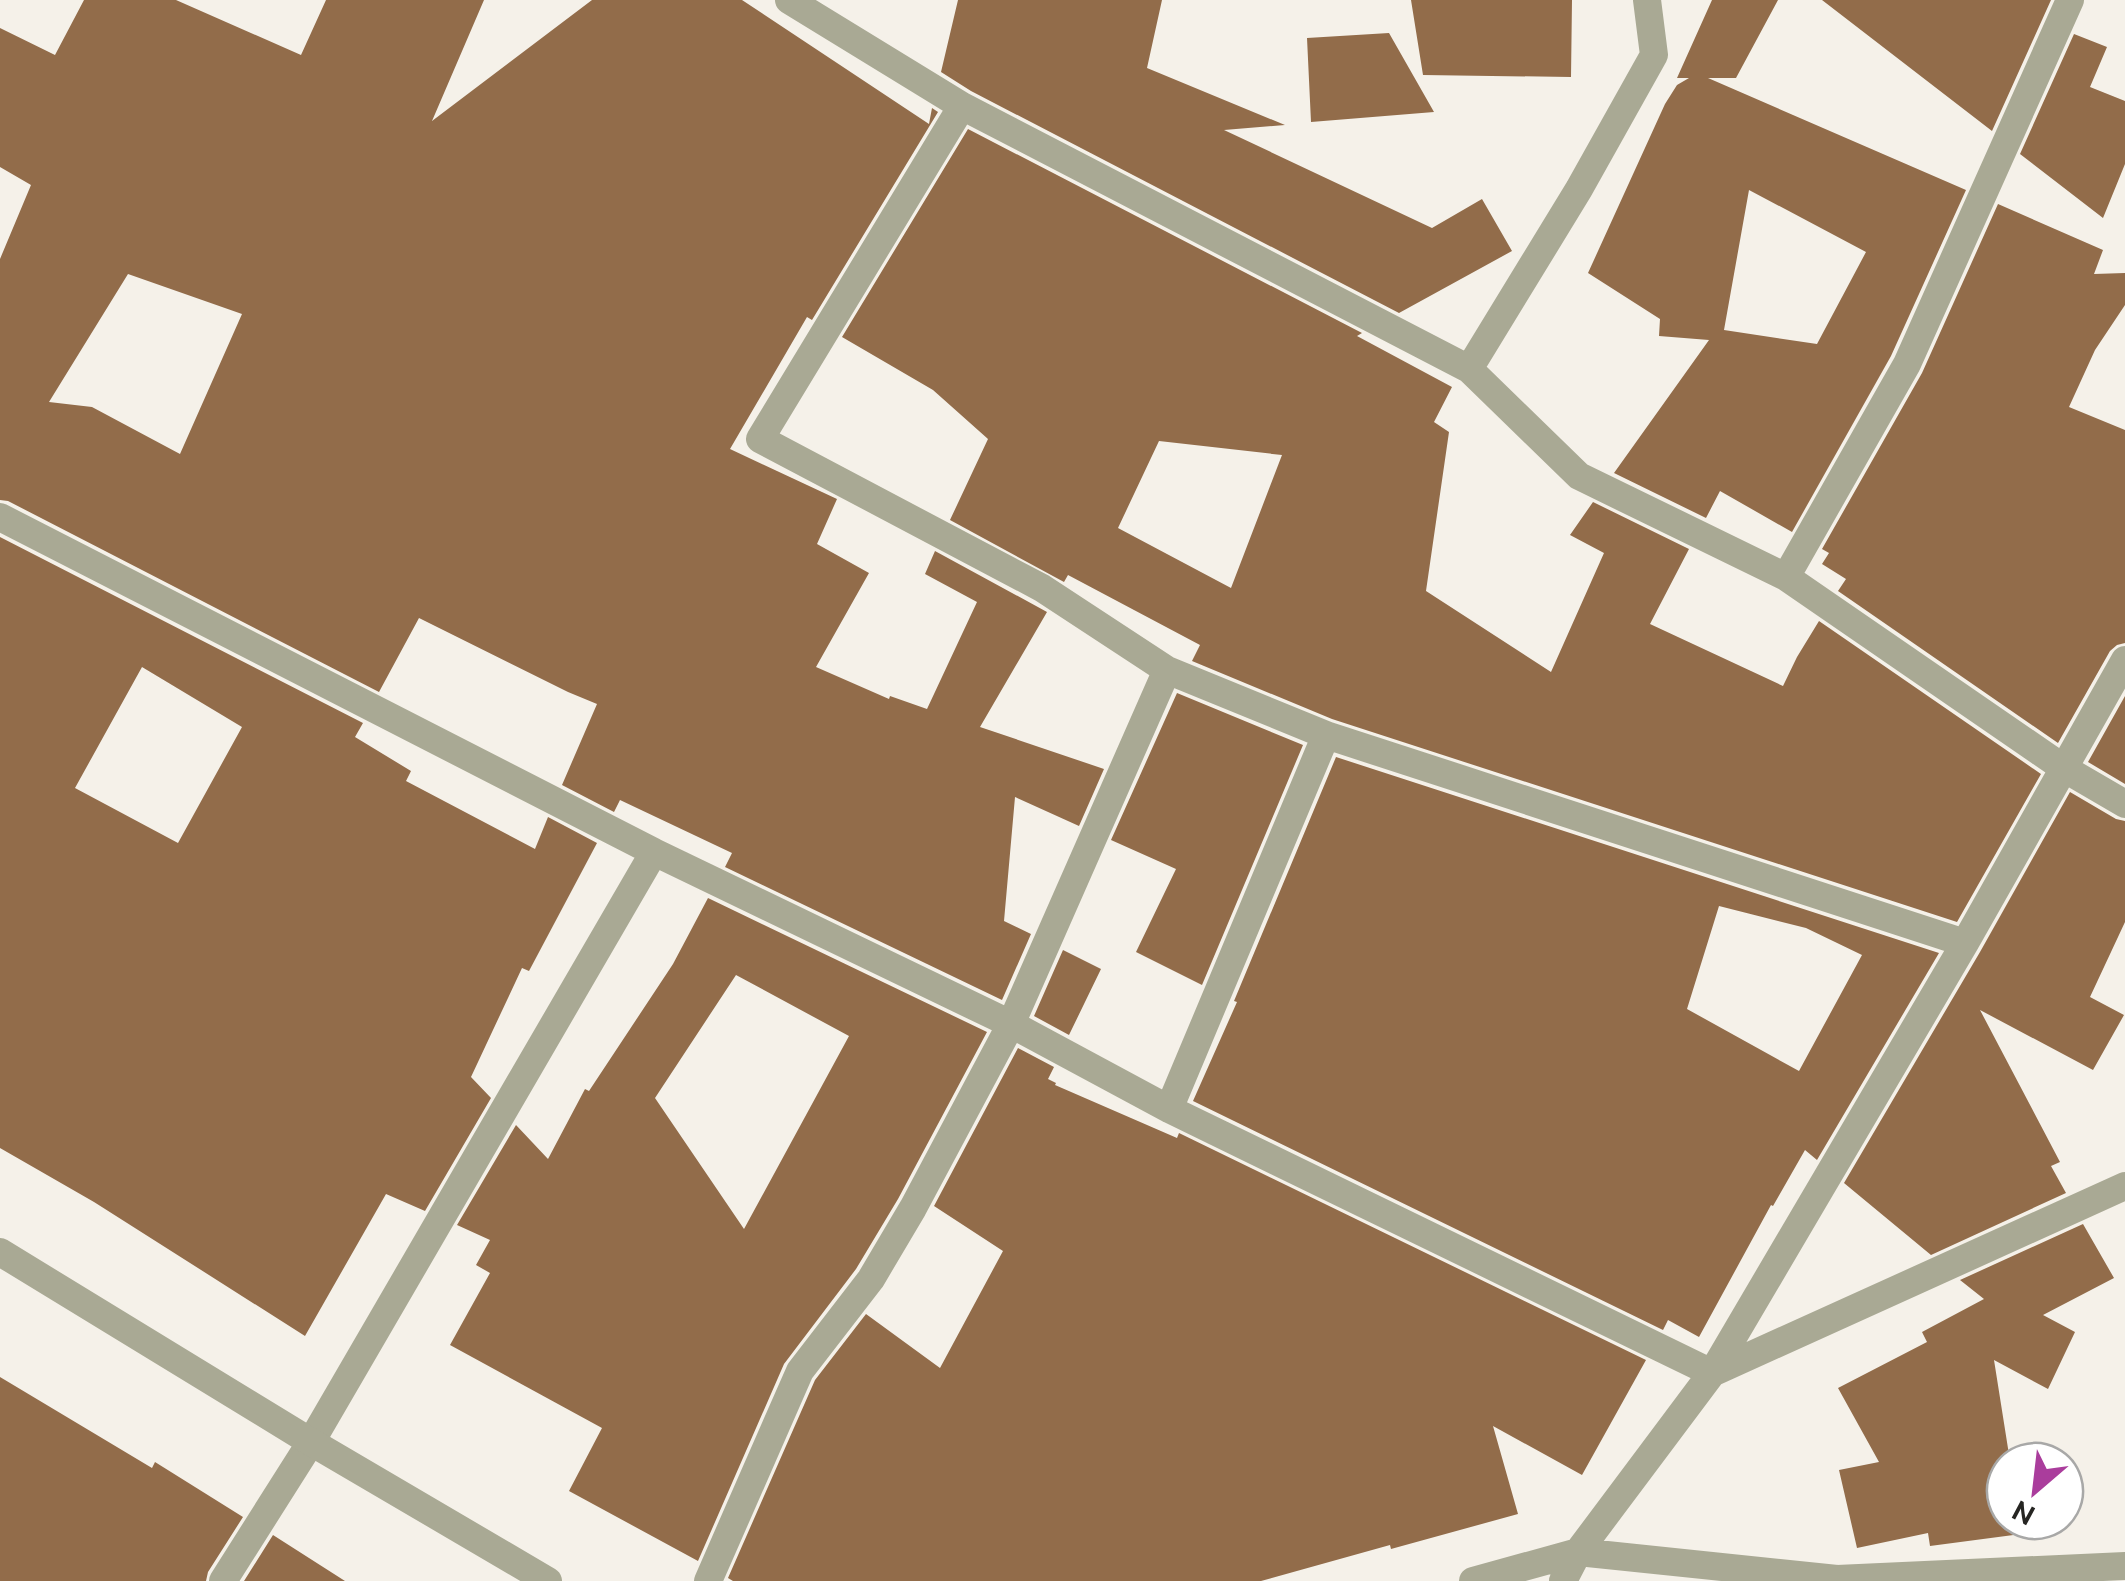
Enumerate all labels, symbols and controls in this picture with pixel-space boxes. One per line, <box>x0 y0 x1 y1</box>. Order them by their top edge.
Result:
north arrow <box>1985 1441 2085 1541</box>
text: N <box>2007 1495 2040 1532</box>

